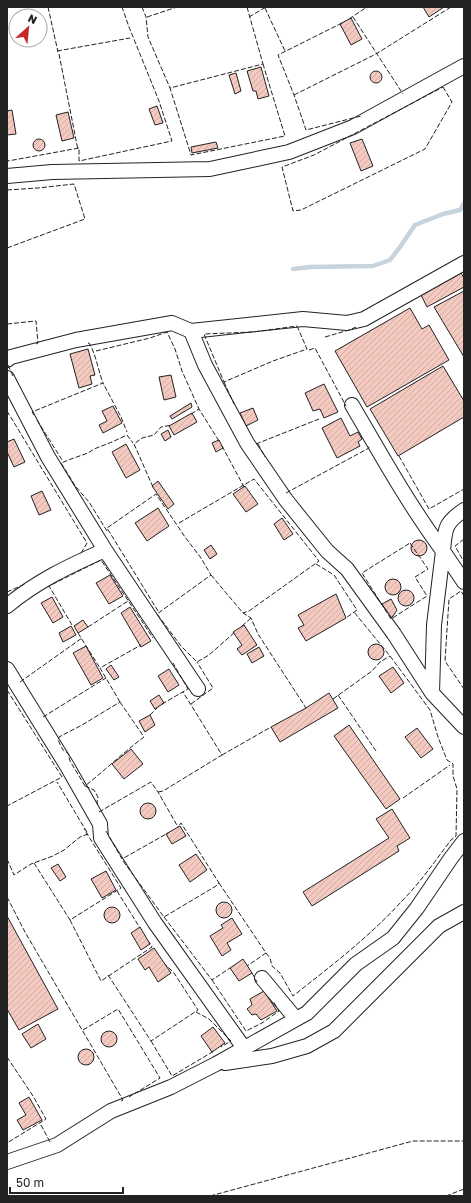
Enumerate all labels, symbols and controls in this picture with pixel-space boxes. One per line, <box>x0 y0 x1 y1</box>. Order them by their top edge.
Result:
north arrow <box>8 8 48 48</box>
text: N <box>26 11 39 26</box>
scale bar <box>10 1169 123 1195</box>
text: 50 m <box>16 1175 44 1190</box>

